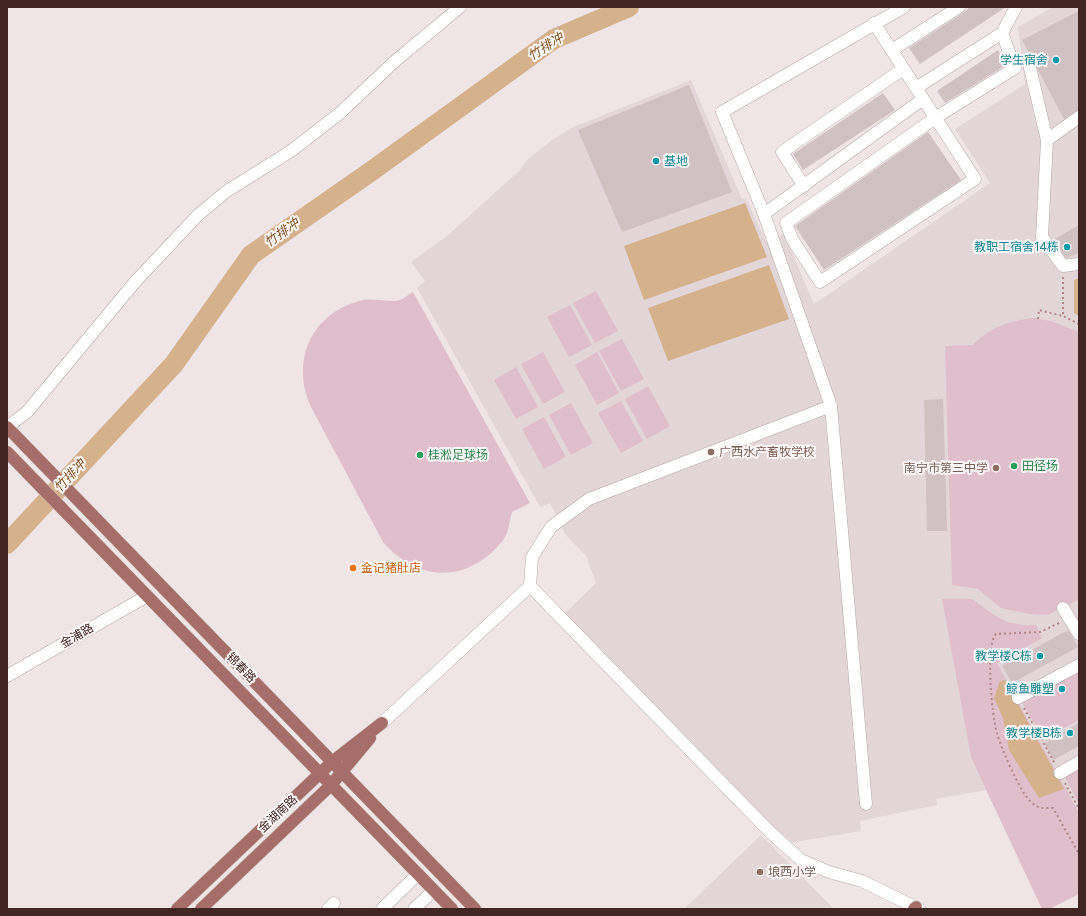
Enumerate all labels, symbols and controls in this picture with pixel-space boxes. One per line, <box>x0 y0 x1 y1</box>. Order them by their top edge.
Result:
water label: 竹排冲 <box>525 30 567 64</box>
place label: 学生宿舍 <box>1000 53 1048 67</box>
marker: 学生宿舍 <box>1051 55 1061 65</box>
place label: 基地 <box>664 154 688 168</box>
marker: 基地 <box>651 156 661 166</box>
water label: 竹排冲 <box>262 215 302 251</box>
place label: 教职工宿舍14栋 <box>974 240 1059 254</box>
marker: 教职工宿舍14栋 <box>1062 242 1072 252</box>
place label: 广西水产畜牧学校 <box>719 445 815 459</box>
marker: 广西水产畜牧学校 <box>706 447 716 457</box>
place label: 桂淞足球场 <box>428 448 488 462</box>
marker: 桂淞足球场 <box>415 450 425 460</box>
water label: 竹排冲 <box>51 456 89 496</box>
place label: 田径场 <box>1022 459 1058 473</box>
place label: 南宁市第三中学 <box>904 461 988 475</box>
marker: 田径场 <box>1009 461 1019 471</box>
marker: 南宁市第三中学 <box>991 463 1001 473</box>
place label: 金记猪肚店 <box>361 561 421 575</box>
marker: 金记猪肚店 <box>348 563 358 573</box>
street label: 金浦路 <box>58 621 96 651</box>
place label: 教学楼C栋 <box>975 649 1032 663</box>
street label: 锦春路 <box>223 650 259 686</box>
marker: 教学楼C栋 <box>1035 651 1045 661</box>
place label: 鲸鱼雕塑 <box>1006 682 1054 696</box>
marker: 鲸鱼雕塑 <box>1057 684 1067 694</box>
place label: 教学楼B栋 <box>1006 726 1062 740</box>
marker: 教学楼B栋 <box>1065 728 1075 738</box>
street label: 金湖南路 <box>256 792 300 836</box>
place label: 埌西小学 <box>768 865 816 879</box>
marker: 埌西小学 <box>755 867 765 877</box>

